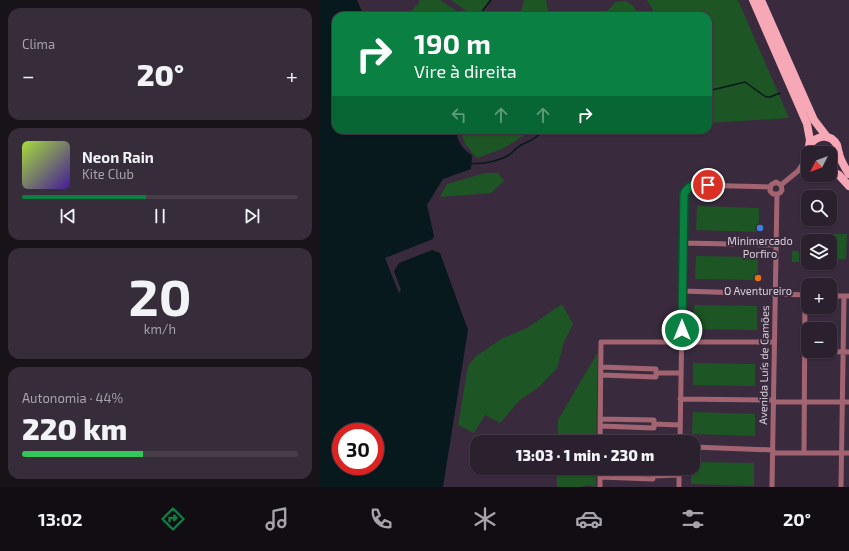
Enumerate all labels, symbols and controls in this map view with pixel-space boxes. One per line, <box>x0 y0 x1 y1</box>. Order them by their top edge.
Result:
text: 190 m <box>414 26 491 60</box>
icon: right <box>348 28 400 80</box>
text: Clima <box>22 36 55 52</box>
text: 20° <box>137 56 184 92</box>
text: Vire à direita <box>414 60 517 82</box>
text: − <box>22 62 35 88</box>
text: + <box>286 62 298 88</box>
icon: left <box>448 104 470 126</box>
icon: ahead <box>490 104 512 126</box>
icon: ahead <box>532 104 554 126</box>
icon: right <box>574 104 596 126</box>
north arrow <box>801 146 837 182</box>
map controls <box>801 146 837 358</box>
text: Neon Rain <box>82 148 154 166</box>
text: Kite Club <box>82 166 134 182</box>
pin <box>691 168 725 202</box>
icon: arrive <box>697 174 719 196</box>
button: search <box>801 190 837 226</box>
icon: previous <box>57 205 79 227</box>
icon: pause <box>149 205 171 227</box>
icon: next <box>241 205 263 227</box>
marker: Minimercado Porfiro <box>755 223 765 233</box>
place label: Minimercado Porfiro <box>727 234 793 260</box>
button: layers <box>801 234 837 270</box>
text: 20 <box>128 264 192 326</box>
marker: O Aventureiro <box>753 273 763 283</box>
button: + <box>801 278 837 314</box>
place label: O Aventureiro <box>724 284 792 297</box>
street label: Avenida Luís de Camões <box>756 305 771 425</box>
position arrow <box>661 309 703 351</box>
text: km/h <box>144 321 176 337</box>
button: − <box>801 322 837 358</box>
text: Autonomia · 44% <box>22 390 123 406</box>
text: 220 km <box>22 410 127 446</box>
speed limit sign: 30 <box>332 423 384 475</box>
text: 13:03 · 1 min · 230 m <box>516 446 654 464</box>
icon: directions <box>159 505 187 533</box>
icon: music <box>263 505 291 533</box>
icon: phone <box>367 505 395 533</box>
icon: climate <box>471 505 499 533</box>
icon: car <box>575 505 603 533</box>
icon: filters <box>679 505 707 533</box>
text: 13:02 <box>38 508 82 530</box>
text: 20° <box>783 508 811 530</box>

